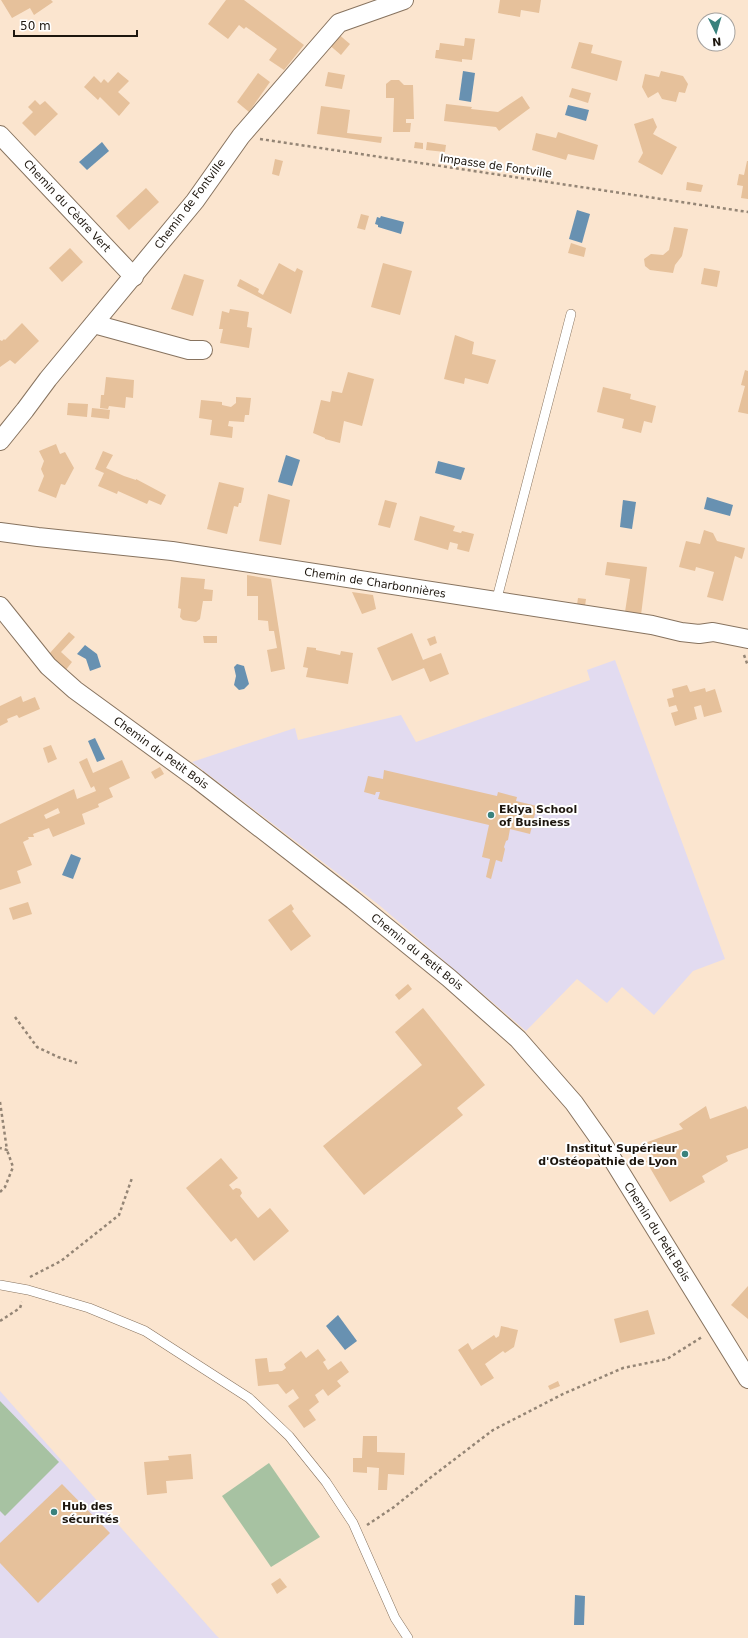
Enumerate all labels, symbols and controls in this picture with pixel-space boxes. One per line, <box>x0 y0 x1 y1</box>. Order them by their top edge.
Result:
scale bar <box>14 12 137 38</box>
north arrow <box>696 12 736 52</box>
text: 50 m <box>20 19 51 33</box>
text: N <box>712 35 722 48</box>
street label: Impasse de Fontville <box>439 152 553 180</box>
street label: Chemin de Fontville <box>152 156 228 252</box>
street label: Chemin du Cèdre Vert <box>21 157 114 255</box>
street label: Chemin de Charbonnières <box>303 565 447 601</box>
street label: Chemin du Petit Bois <box>111 714 211 792</box>
place label: Eklya School of Business <box>499 803 577 829</box>
marker: Eklya School of Business <box>486 810 496 820</box>
street label: Chemin du Petit Bois <box>368 911 466 993</box>
place label: Institut Supérieur d'Ostéopathie de Lyon <box>538 1142 678 1168</box>
marker: Institut Supérieur d'Ostéopathie de Lyon <box>680 1149 690 1159</box>
street label: Chemin du Petit Bois <box>621 1180 693 1284</box>
place label: Hub des sécurités <box>62 1500 119 1526</box>
marker: Hub des sécurités <box>49 1507 59 1517</box>

